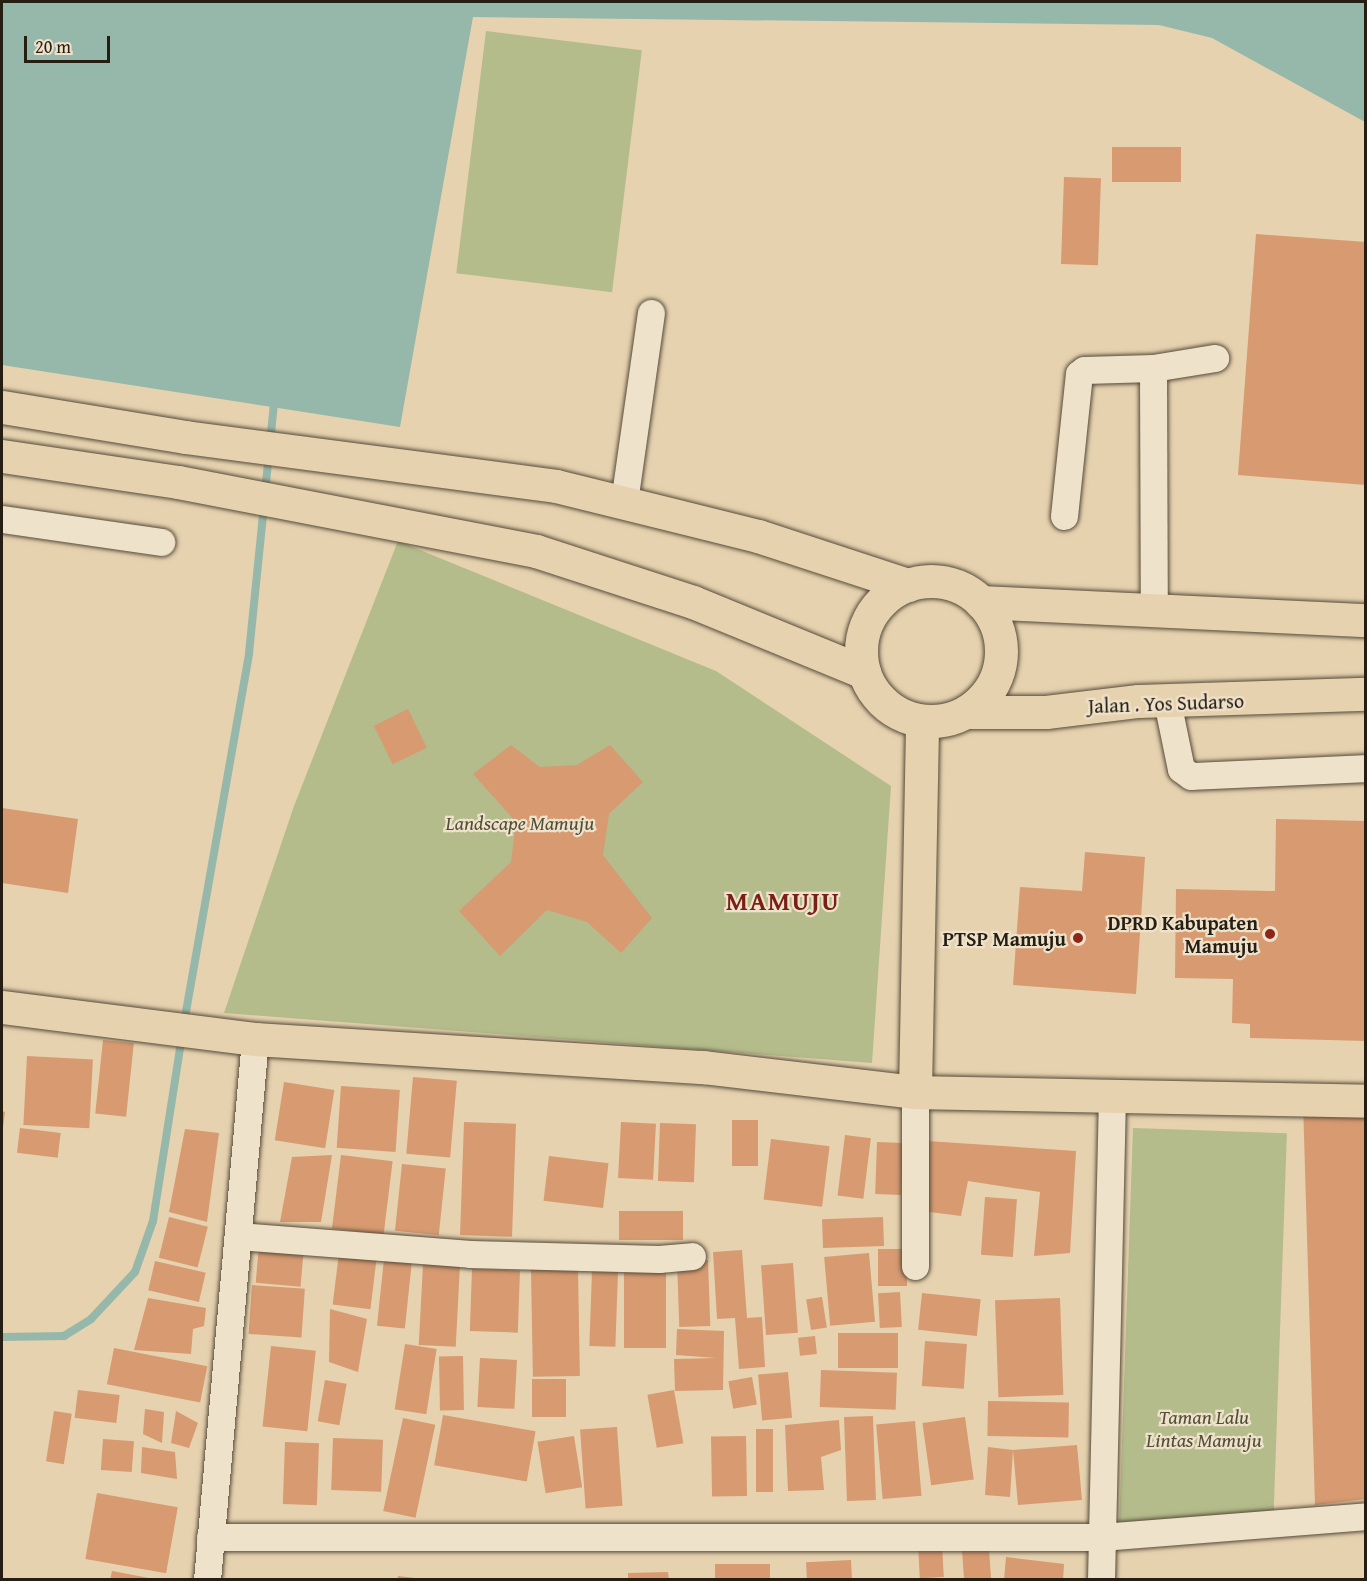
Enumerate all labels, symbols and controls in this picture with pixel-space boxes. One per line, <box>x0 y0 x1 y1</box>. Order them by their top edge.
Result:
scale bar <box>27 24 112 62</box>
text: 20 m <box>35 33 71 60</box>
street label: Jalan . Yos Sudarso <box>1088 688 1244 718</box>
park label: Landscape Mamuju <box>446 810 594 834</box>
district label: MAMUJU <box>726 885 840 917</box>
place label: DPRD Kabupaten Mamuju <box>1107 910 1258 957</box>
place label: PTSP Mamuju <box>943 926 1066 950</box>
marker: DPRD Kabupaten Mamuju <box>1263 927 1277 941</box>
marker: PTSP Mamuju <box>1071 931 1085 945</box>
park label: Taman Lalu Lintas Mamuju <box>1146 1405 1262 1452</box>

